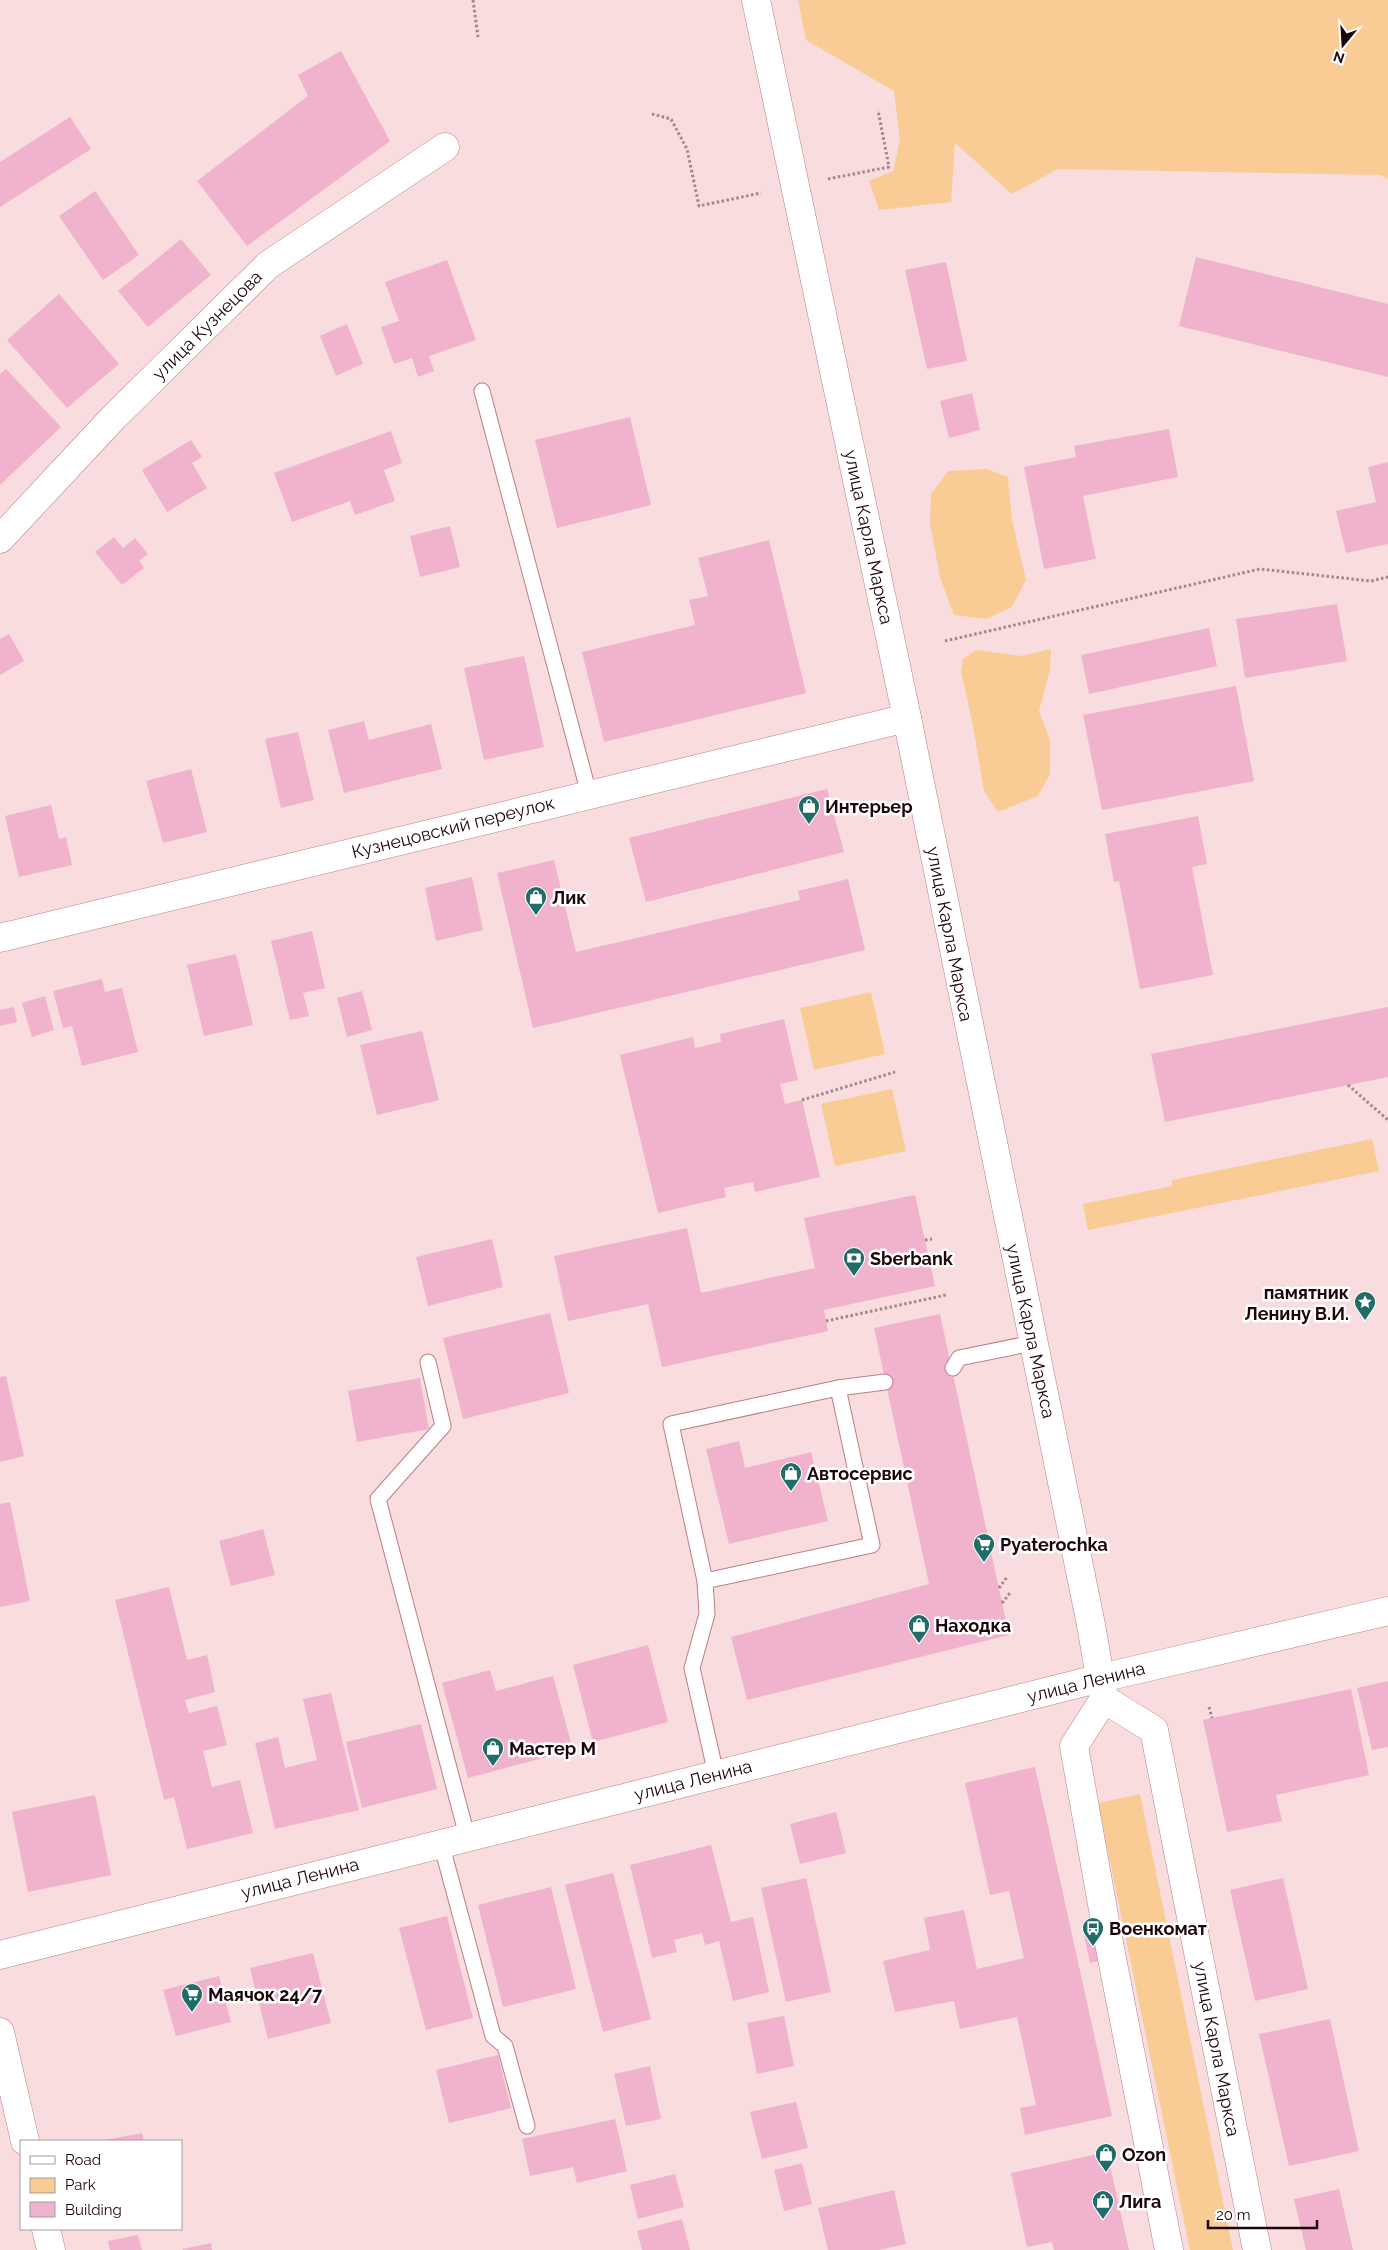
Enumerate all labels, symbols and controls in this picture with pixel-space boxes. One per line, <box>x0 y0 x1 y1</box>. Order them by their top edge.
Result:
north arrow <box>1318 20 1368 70</box>
text: N <box>1331 48 1347 67</box>
street label: улица Кузнецова <box>148 266 266 384</box>
street label: улица Карла Маркса <box>840 448 898 626</box>
street label: Кузнецовский переулок <box>349 792 557 862</box>
shop icon: Интерьер <box>797 794 821 825</box>
place label: Интерьер <box>825 796 913 817</box>
street label: улица Карла Маркса <box>923 845 977 1023</box>
shop icon: Лик <box>524 885 548 916</box>
place label: Лик <box>552 887 587 908</box>
street label: улица Карла Маркса <box>1002 1242 1060 1420</box>
bank icon: Sberbank <box>842 1246 866 1277</box>
place label: Sberbank <box>870 1248 954 1269</box>
place label: памятник Ленину В.И. <box>1244 1282 1349 1324</box>
place icon: памятник Ленину В.И. <box>1353 1290 1377 1321</box>
shop icon: Автосервис <box>779 1461 803 1492</box>
place label: Автосервис <box>807 1463 913 1484</box>
supermarket icon: Pyaterochka <box>972 1532 996 1563</box>
place label: Pyaterochka <box>1000 1534 1108 1555</box>
shop icon: Находка <box>907 1613 931 1644</box>
place label: Находка <box>935 1615 1011 1636</box>
street label: улица Ленина <box>1025 1657 1147 1707</box>
shop icon: Мастер М <box>481 1736 505 1767</box>
place label: Мастер М <box>509 1738 596 1759</box>
street label: улица Ленина <box>632 1755 754 1805</box>
street label: улица Ленина <box>239 1853 361 1903</box>
bus stop icon: Военкомат <box>1081 1916 1105 1947</box>
place label: Военкомат <box>1109 1918 1207 1939</box>
street label: улица Карла Маркса <box>1190 1960 1244 2138</box>
supermarket icon: Маячок 24/7 <box>180 1982 204 2013</box>
place label: Маячок 24/7 <box>208 1984 323 2005</box>
legend <box>20 2140 182 2230</box>
shop icon: Ozon <box>1094 2142 1118 2173</box>
place label: Ozon <box>1122 2144 1166 2165</box>
text: Road <box>65 2151 101 2169</box>
text: Park <box>65 2176 96 2194</box>
shop icon: Лига <box>1091 2189 1115 2220</box>
place label: Лига <box>1119 2191 1161 2212</box>
scale bar <box>1208 2198 1317 2230</box>
text: Building <box>65 2201 122 2219</box>
text: 20 m <box>1216 2206 1251 2224</box>

